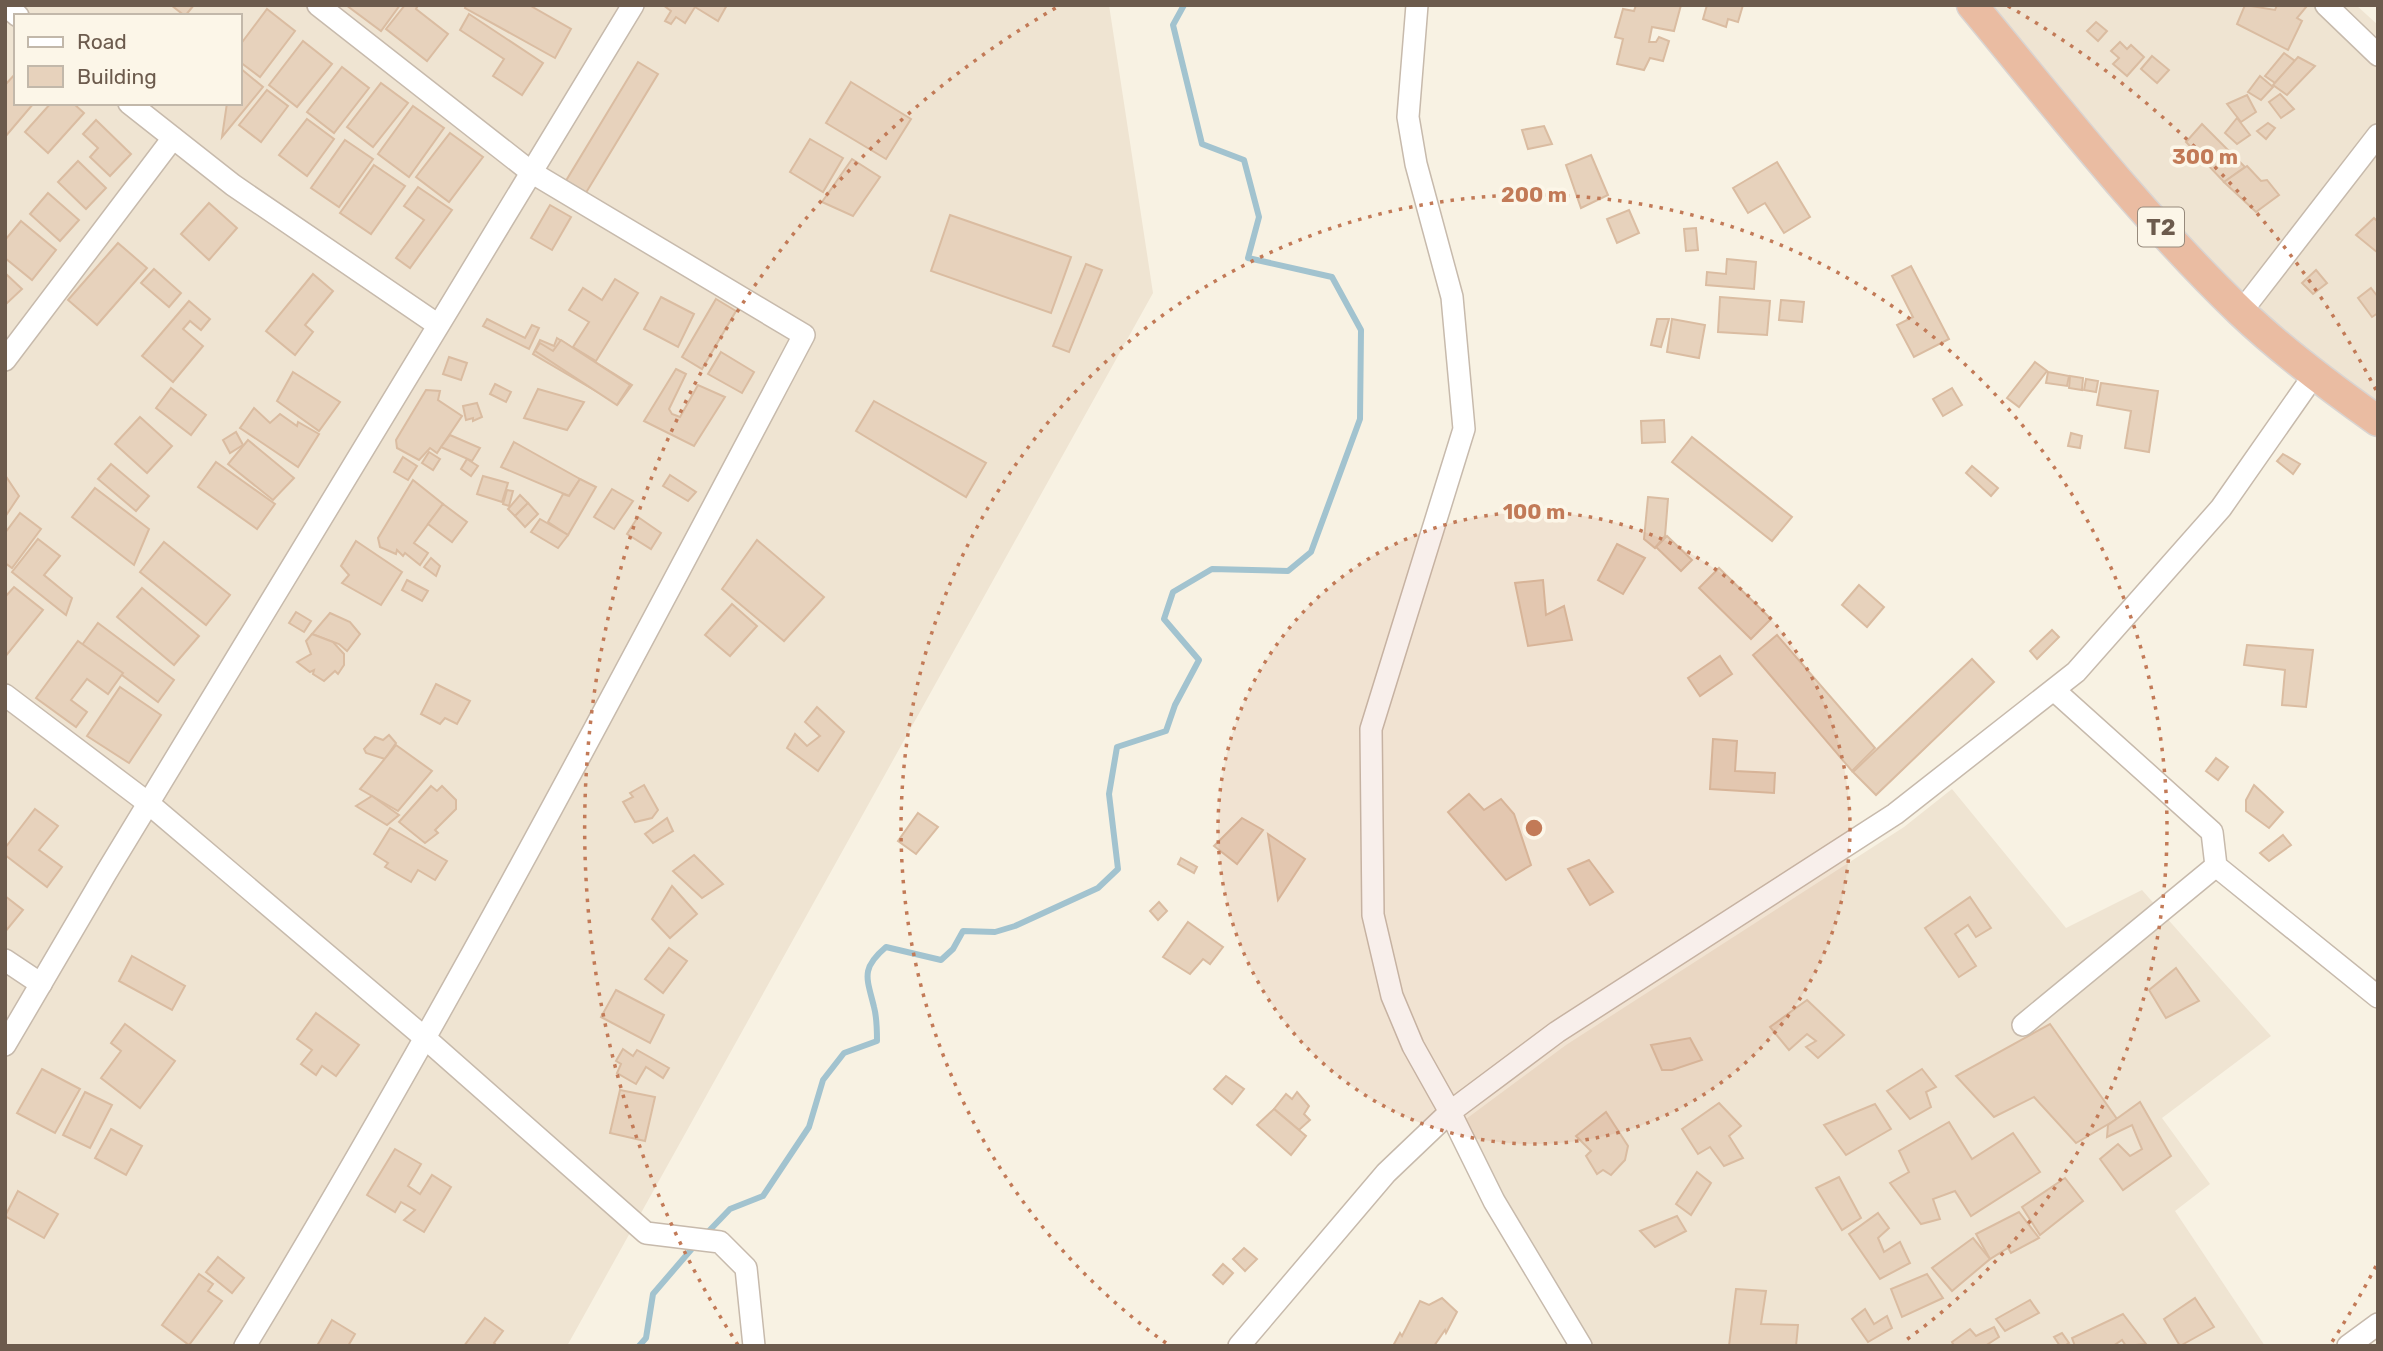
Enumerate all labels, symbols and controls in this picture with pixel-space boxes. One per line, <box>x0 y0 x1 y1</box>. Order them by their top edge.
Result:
legend <box>14 14 242 105</box>
text: Road <box>77 29 127 54</box>
text: Building <box>77 64 157 89</box>
text: 300 m <box>2172 144 2238 169</box>
text: 200 m <box>1501 182 1567 207</box>
road number: T2 <box>2138 208 2184 246</box>
text: 100 m <box>1503 499 1565 524</box>
centre of rings <box>1522 816 1546 840</box>

